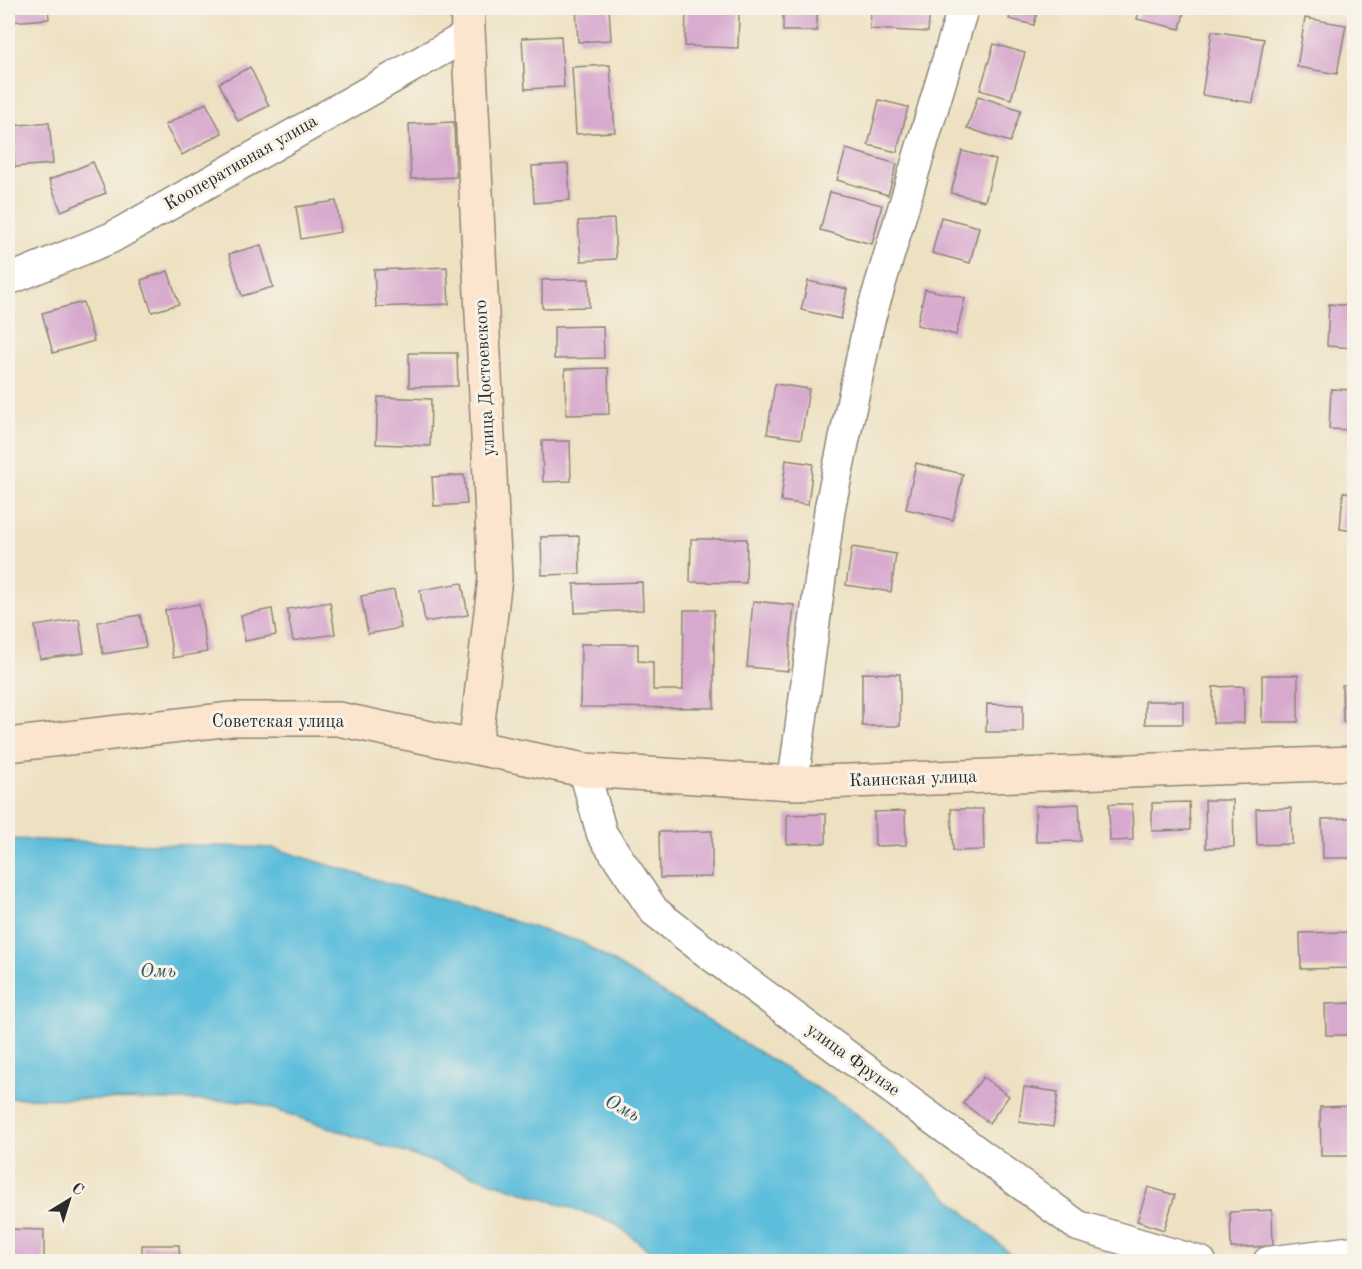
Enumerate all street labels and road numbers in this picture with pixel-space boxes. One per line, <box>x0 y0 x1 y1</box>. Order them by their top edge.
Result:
street label: Кооперативная улица <box>161 112 321 214</box>
street label: улица Достоевского <box>472 299 498 457</box>
street label: Советская улица <box>212 713 344 731</box>
street label: Каинская улица <box>849 768 977 790</box>
street label: улица Фрунзе <box>803 1020 903 1100</box>

